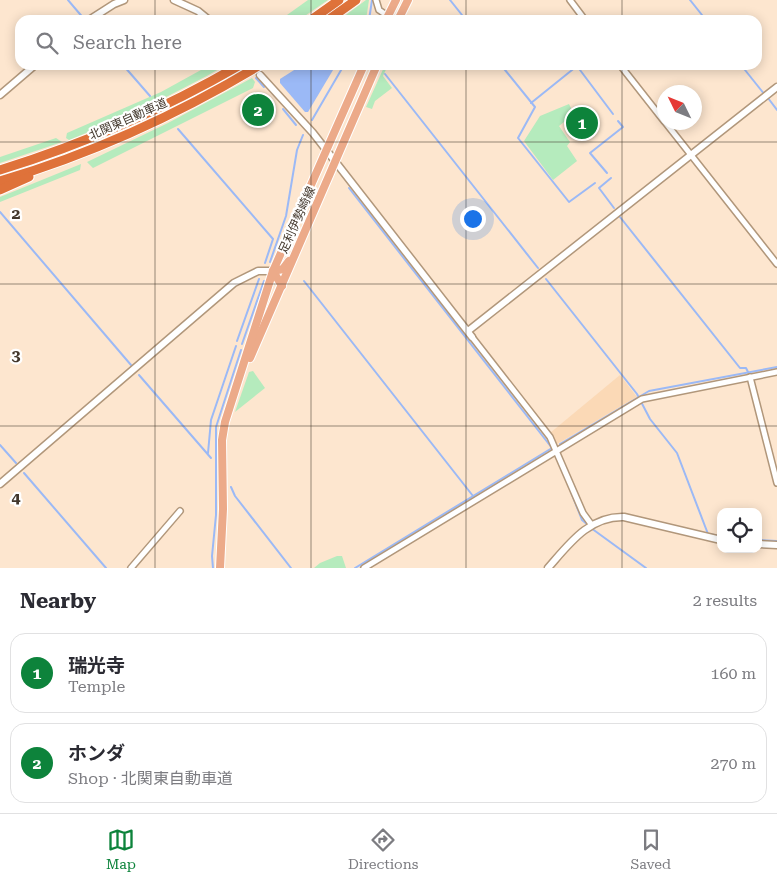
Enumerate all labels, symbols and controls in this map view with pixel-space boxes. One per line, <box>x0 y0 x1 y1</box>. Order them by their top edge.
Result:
search box <box>15 15 762 70</box>
icon: search <box>33 29 61 57</box>
text: Search here <box>73 31 182 54</box>
north arrow <box>657 85 702 130</box>
pin: 2 <box>242 91 274 129</box>
street label: 北関東自動車道 <box>87 96 169 142</box>
pin: 1 <box>566 104 598 142</box>
street label: 足利伊勢崎線 <box>276 184 318 256</box>
text: 2 <box>12 204 21 223</box>
your location <box>460 206 486 232</box>
text: 3 <box>12 346 21 365</box>
text: 4 <box>12 488 21 507</box>
map controls <box>717 508 762 553</box>
button: locate <box>717 508 762 553</box>
text: Nearby <box>20 589 96 613</box>
text: 2 results <box>693 591 757 610</box>
text: 瑞光寺 <box>68 654 125 677</box>
text: 1 <box>33 664 41 683</box>
text: 160 m <box>710 664 756 683</box>
text: Temple <box>68 677 125 696</box>
text: ホンダ <box>68 742 125 765</box>
text: 2 <box>33 754 41 773</box>
text: 270 m <box>710 754 756 773</box>
text: Shop · 北関東自動車道 <box>68 769 233 788</box>
tab: Map <box>106 826 136 872</box>
tab: Directions <box>348 826 418 872</box>
tab: Saved <box>630 826 671 872</box>

